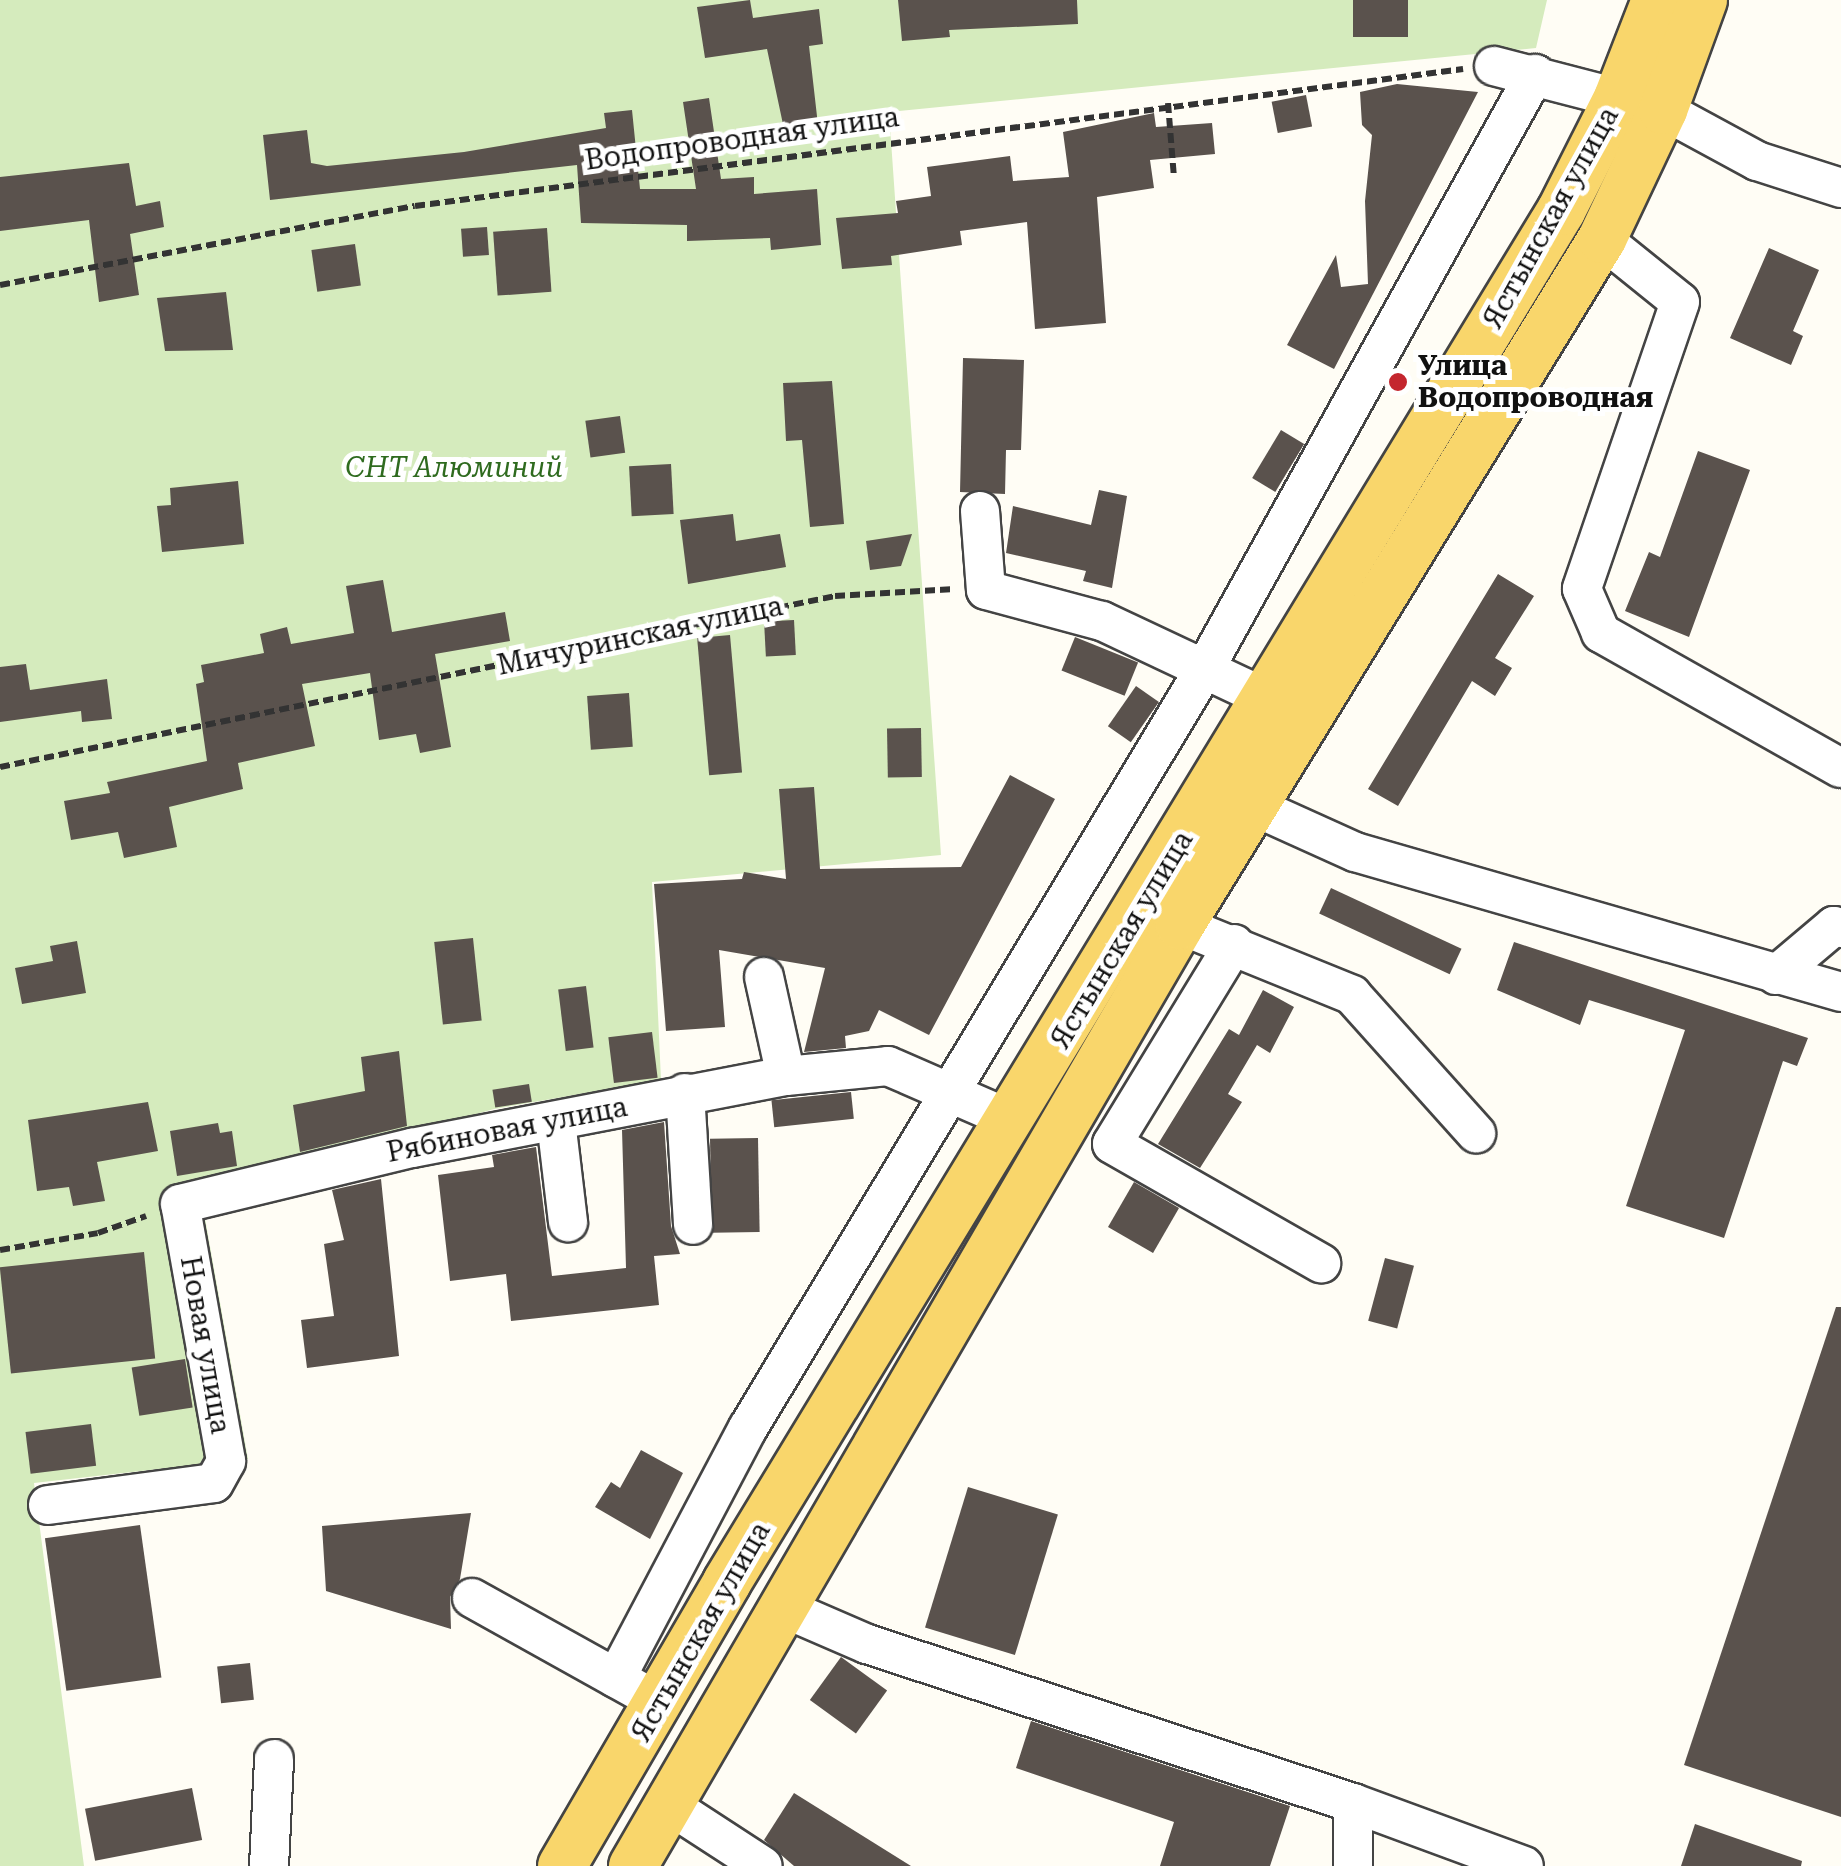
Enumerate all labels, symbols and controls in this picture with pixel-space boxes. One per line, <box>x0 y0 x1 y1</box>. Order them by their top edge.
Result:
street label: Водопроводная улица <box>583 100 901 178</box>
street label: Ястынская улица <box>1476 101 1626 335</box>
place label: Улица Водопроводная <box>1418 349 1653 415</box>
marker: Улица Водопроводная <box>1387 371 1409 393</box>
park label: СНТ Алюминий <box>345 451 563 485</box>
street label: Мичуринская улица <box>494 589 786 683</box>
street label: Ястынская улица <box>1044 825 1200 1055</box>
street label: Рябиновая улица <box>384 1090 630 1170</box>
street label: Новая улица <box>173 1254 237 1436</box>
street label: Ястынская улица <box>624 1516 778 1748</box>

